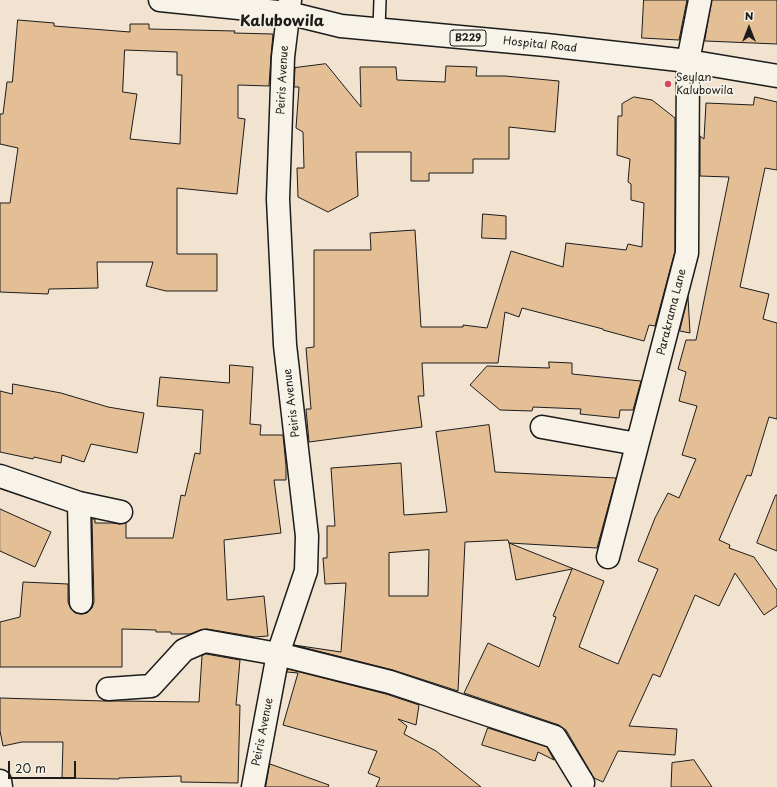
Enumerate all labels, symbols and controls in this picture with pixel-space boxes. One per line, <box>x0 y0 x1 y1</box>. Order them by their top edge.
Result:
text: N <box>745 7 753 24</box>
north arrow <box>729 8 769 48</box>
district label: Kalubowila <box>240 13 324 31</box>
road number: B229 <box>450 30 486 46</box>
street label: Hospital Road <box>502 35 578 55</box>
street label: Peiris Avenue <box>275 45 291 115</box>
place label: Seylan Kalubowila <box>676 71 733 97</box>
marker: Seylan Kalubowila <box>663 79 673 89</box>
street label: Parakrama Lane <box>655 267 689 357</box>
street label: Peiris Avenue <box>281 368 303 438</box>
street label: Peiris Avenue <box>250 697 276 767</box>
scale bar <box>10 753 78 779</box>
text: 20 m <box>15 759 46 777</box>

